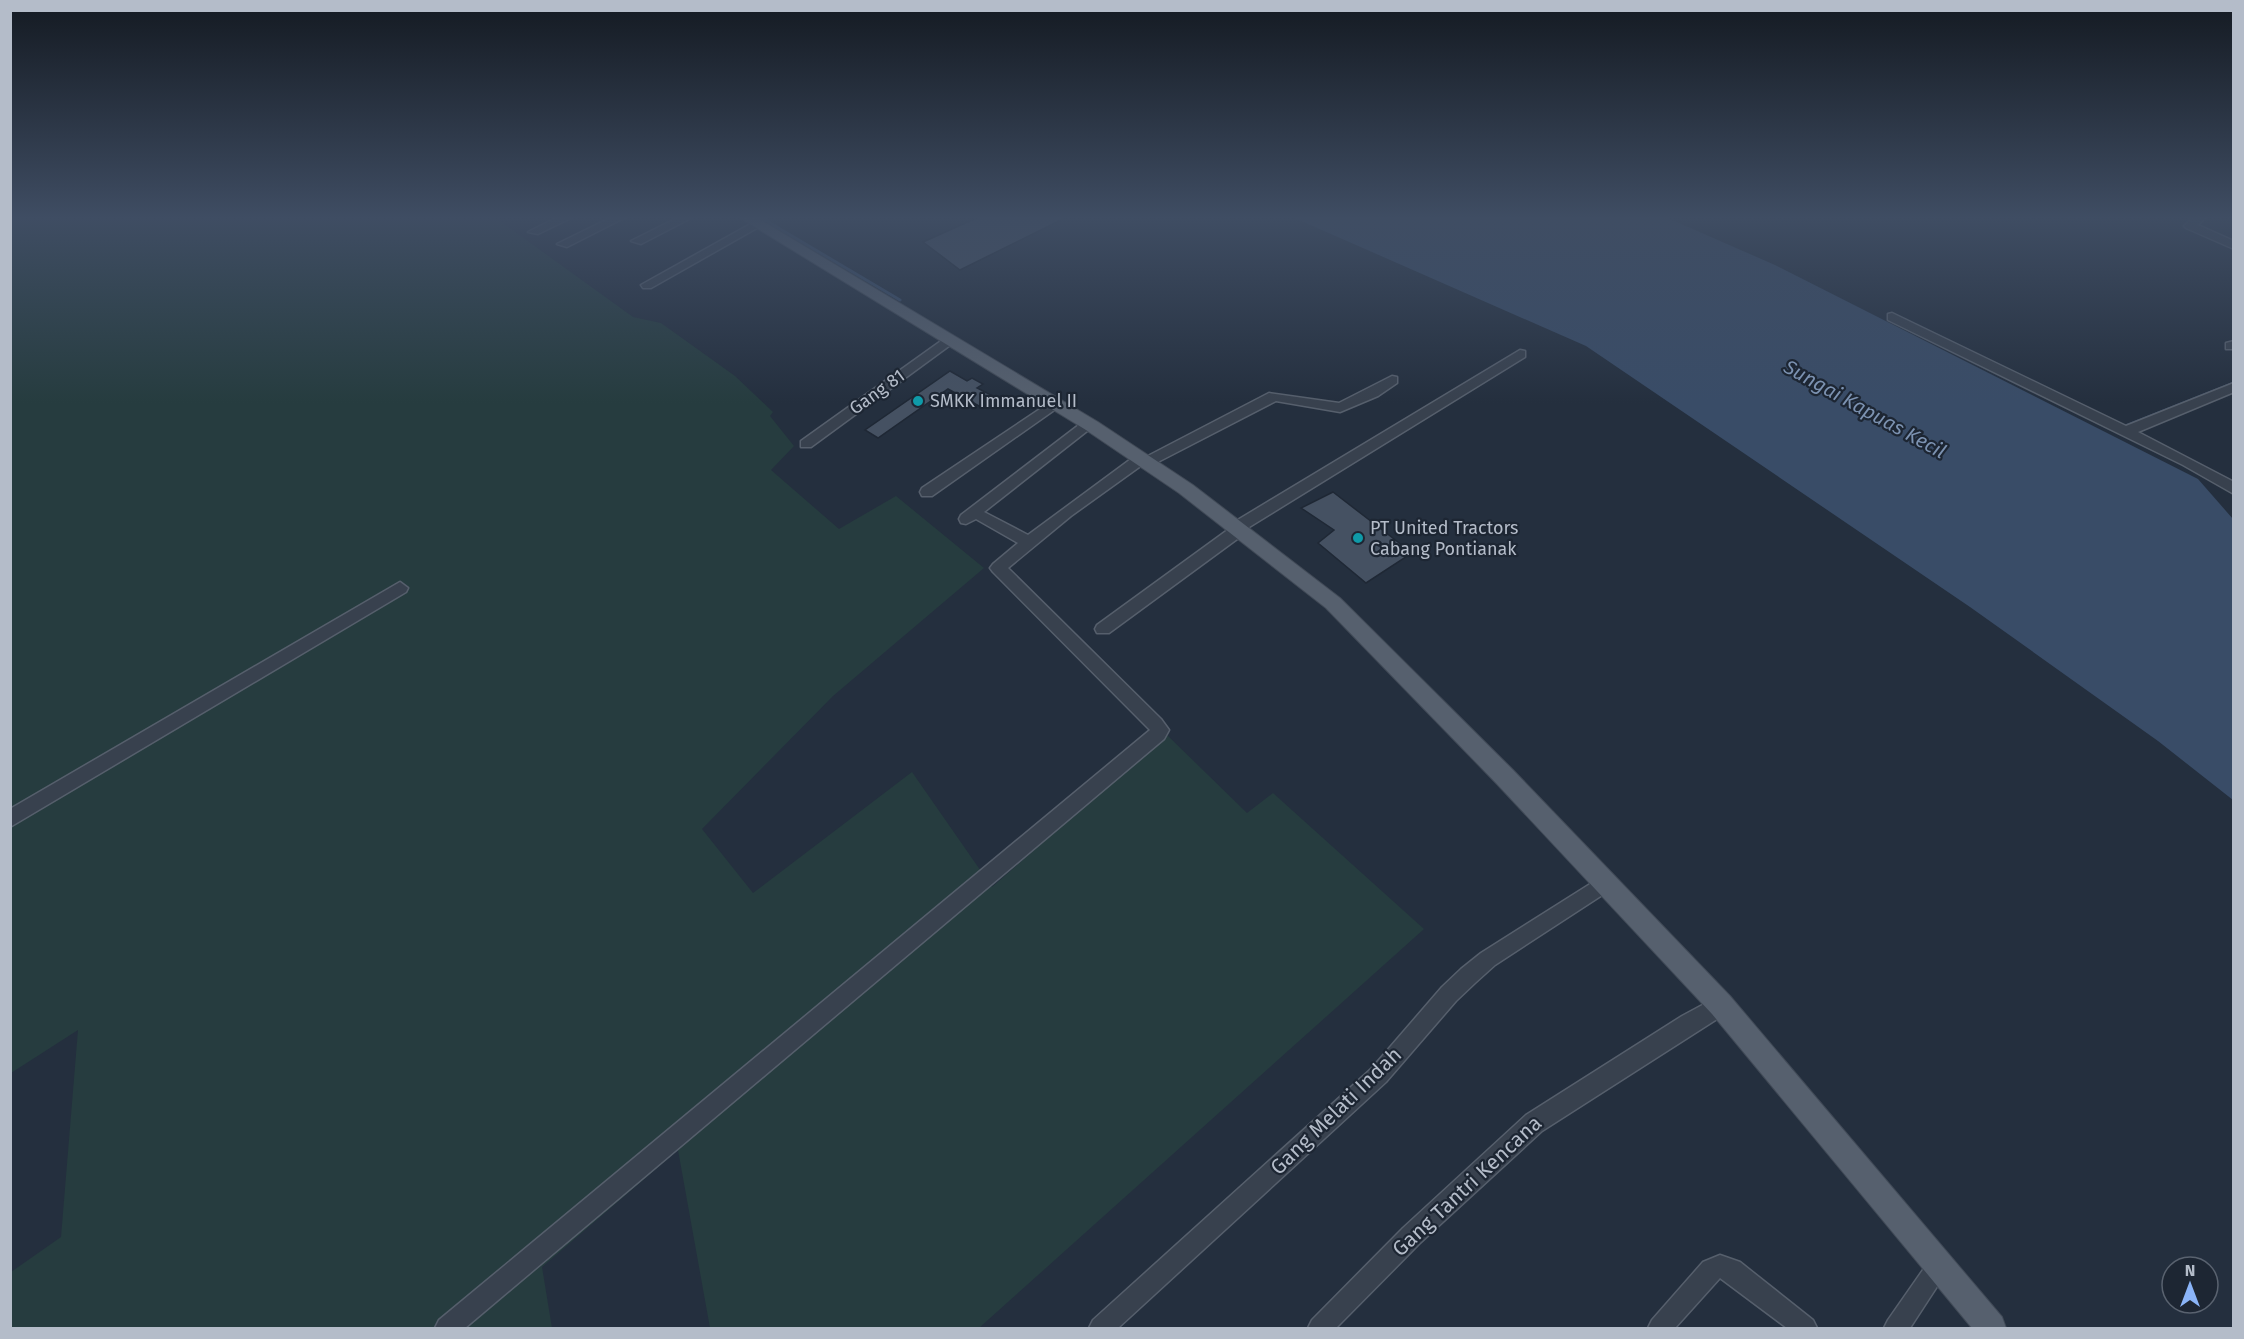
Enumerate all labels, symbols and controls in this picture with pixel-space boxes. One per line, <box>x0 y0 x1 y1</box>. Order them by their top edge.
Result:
water label: Sungai Kapuas Kecil <box>1779 354 1950 464</box>
street label: Gang 81 <box>845 365 909 419</box>
place label: SMKK Immanuel II <box>930 390 1077 412</box>
marker: SMKK Immanuel II <box>911 394 925 408</box>
place label: PT United Tractors Cabang Pontianak <box>1370 517 1519 560</box>
marker: PT United Tractors Cabang Pontianak <box>1351 531 1365 545</box>
street label: Gang Melati Indah <box>1265 1042 1407 1180</box>
street label: Gang Tantri Kencana <box>1387 1110 1547 1262</box>
north arrow <box>2160 1255 2220 1315</box>
text: N <box>2185 1261 2195 1280</box>

